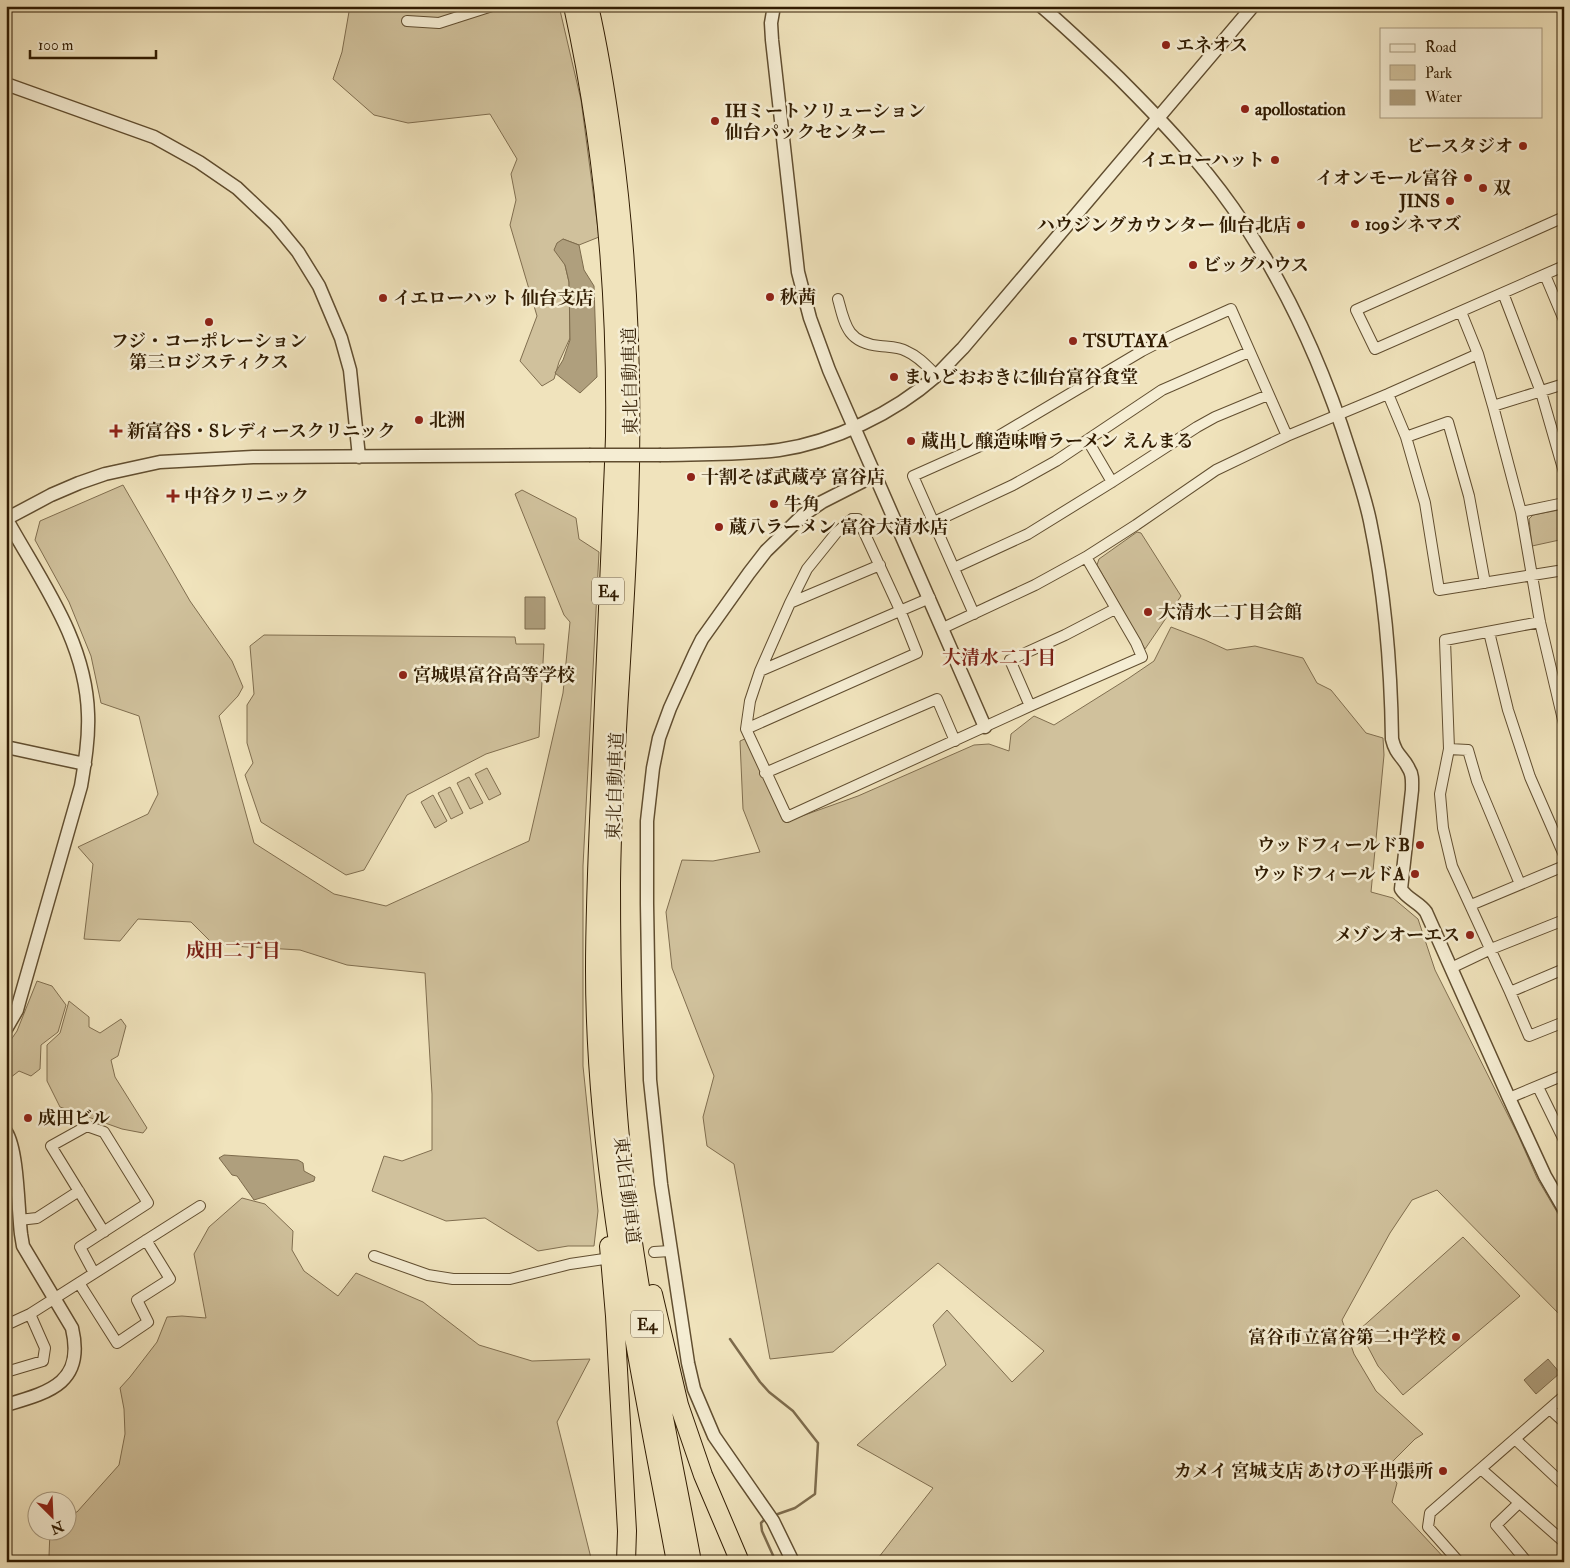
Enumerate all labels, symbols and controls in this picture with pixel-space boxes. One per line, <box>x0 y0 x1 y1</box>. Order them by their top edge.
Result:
scale bar <box>30 28 156 60</box>
legend <box>1380 28 1542 118</box>
place label: エネオス <box>1176 34 1248 57</box>
text: 100 m <box>38 36 74 55</box>
text: Road <box>1425 38 1457 57</box>
marker: エネオス <box>1160 39 1172 51</box>
text: Park <box>1425 64 1452 83</box>
text: Water <box>1424 88 1462 107</box>
place label: apollostation <box>1255 98 1346 121</box>
place label: IHミートソリューション 仙台パックセンター <box>725 100 926 144</box>
marker: apollostation <box>1239 103 1251 115</box>
marker: IHミートソリューション 仙台パックセンター <box>709 115 721 127</box>
place label: ビースタジオ <box>1407 135 1513 158</box>
marker: ビースタジオ <box>1517 140 1529 152</box>
place label: イエローハット <box>1141 149 1265 172</box>
marker: イエローハット <box>1269 154 1281 166</box>
place label: イオンモール富谷 <box>1316 167 1458 190</box>
marker: イオンモール富谷 <box>1462 172 1474 184</box>
place label: 双 <box>1493 177 1511 200</box>
marker: 双 <box>1477 182 1489 194</box>
place label: JINS <box>1398 190 1440 213</box>
marker: JINS <box>1444 195 1456 207</box>
place label: 109シネマズ <box>1365 213 1461 236</box>
place label: ハウジングカウンター 仙台北店 <box>1037 214 1291 237</box>
marker: 109シネマズ <box>1349 218 1361 230</box>
marker: ハウジングカウンター 仙台北店 <box>1295 219 1307 231</box>
place label: ビッグハウス <box>1203 254 1309 277</box>
marker: ビッグハウス <box>1187 259 1199 271</box>
place label: 秋茜 <box>780 286 816 309</box>
place label: イエローハット 仙台支店 <box>393 287 593 310</box>
marker: 秋茜 <box>764 291 776 303</box>
marker: イエローハット 仙台支店 <box>377 292 389 304</box>
marker: フジ・コーポレーション 第三ロジスティクス <box>203 316 215 328</box>
street label: 東北自動車道 <box>618 327 643 435</box>
place label: フジ・コーポレーション 第三ロジスティクス <box>111 330 307 374</box>
place label: TSUTAYA <box>1082 330 1169 353</box>
marker: TSUTAYA <box>1067 335 1079 347</box>
place label: まいどおおきに仙台富谷食堂 <box>904 366 1138 389</box>
marker: まいどおおきに仙台富谷食堂 <box>888 371 900 383</box>
place label: 北洲 <box>429 409 465 432</box>
marker: 北洲 <box>413 414 425 426</box>
place label: 新富谷S・Sレディースクリニック <box>127 420 396 443</box>
marker: 新富谷S・Sレディースクリニック <box>109 424 123 438</box>
place label: 蔵出し醸造味噌ラーメン えんまる <box>921 430 1194 453</box>
marker: 蔵出し醸造味噌ラーメン えんまる <box>905 435 917 447</box>
place label: 十割そば武蔵亭 富谷店 <box>701 466 885 489</box>
marker: 十割そば武蔵亭 富谷店 <box>685 471 697 483</box>
place label: 中谷クリニック <box>184 485 309 508</box>
marker: 中谷クリニック <box>166 489 180 503</box>
place label: 牛角 <box>784 493 820 516</box>
marker: 牛角 <box>768 498 780 510</box>
place label: 蔵八ラーメン 富谷大清水店 <box>729 516 948 539</box>
marker: 蔵八ラーメン 富谷大清水店 <box>713 521 725 533</box>
road number: E4 <box>592 578 624 604</box>
place label: 大清水二丁目会館 <box>1158 601 1302 624</box>
marker: 大清水二丁目会館 <box>1142 606 1154 618</box>
district label: 大清水二丁目 <box>942 646 1056 670</box>
place label: 宮城県富谷高等学校 <box>413 664 575 687</box>
marker: 宮城県富谷高等学校 <box>397 669 409 681</box>
street label: 東北自動車道 <box>602 732 629 840</box>
place label: ウッドフィールドB <box>1257 834 1410 857</box>
marker: ウッドフィールドB <box>1414 839 1426 851</box>
place label: ウッドフィールドA <box>1252 863 1406 886</box>
marker: ウッドフィールドA <box>1409 868 1421 880</box>
place label: メゾンオーエス <box>1335 924 1460 947</box>
marker: メゾンオーエス <box>1464 929 1476 941</box>
district label: 成田二丁目 <box>185 939 281 963</box>
place label: 成田ビル <box>38 1107 110 1130</box>
marker: 成田ビル <box>22 1112 34 1124</box>
street label: 東北自動車道 <box>609 1135 644 1245</box>
road number: E4 <box>631 1310 663 1338</box>
place label: 富谷市立富谷第二中学校 <box>1248 1326 1446 1349</box>
marker: 富谷市立富谷第二中学校 <box>1450 1331 1462 1343</box>
place label: カメイ 宮城支店 あけの平出張所 <box>1174 1460 1433 1483</box>
marker: カメイ 宮城支店 あけの平出張所 <box>1437 1465 1449 1477</box>
north arrow <box>28 1490 78 1540</box>
text: N <box>47 1517 67 1538</box>

